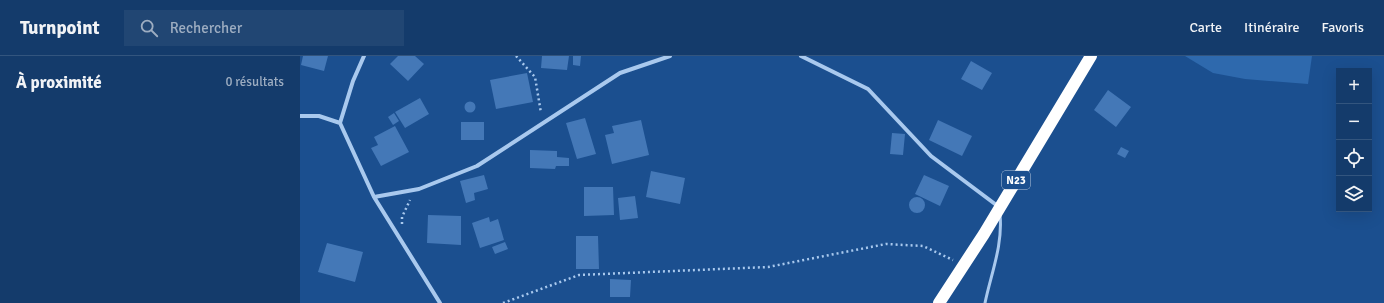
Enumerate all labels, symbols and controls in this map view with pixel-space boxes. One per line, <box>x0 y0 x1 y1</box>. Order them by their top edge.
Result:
search box <box>124 10 404 46</box>
text: Turnpoint <box>20 16 100 40</box>
icon: search <box>138 17 160 39</box>
text: Rechercher <box>170 19 242 37</box>
text: Carte <box>1189 19 1222 36</box>
text: Itinéraire <box>1244 19 1300 36</box>
text: Favoris <box>1322 19 1364 36</box>
map controls <box>1336 68 1372 212</box>
button: + <box>1336 68 1372 104</box>
text: À proximité <box>16 72 102 93</box>
text: 0 résultats <box>225 74 284 90</box>
button: − <box>1336 104 1372 140</box>
button: locate <box>1336 140 1372 176</box>
road number: N23 <box>1002 171 1030 189</box>
button: layers <box>1336 176 1372 212</box>

